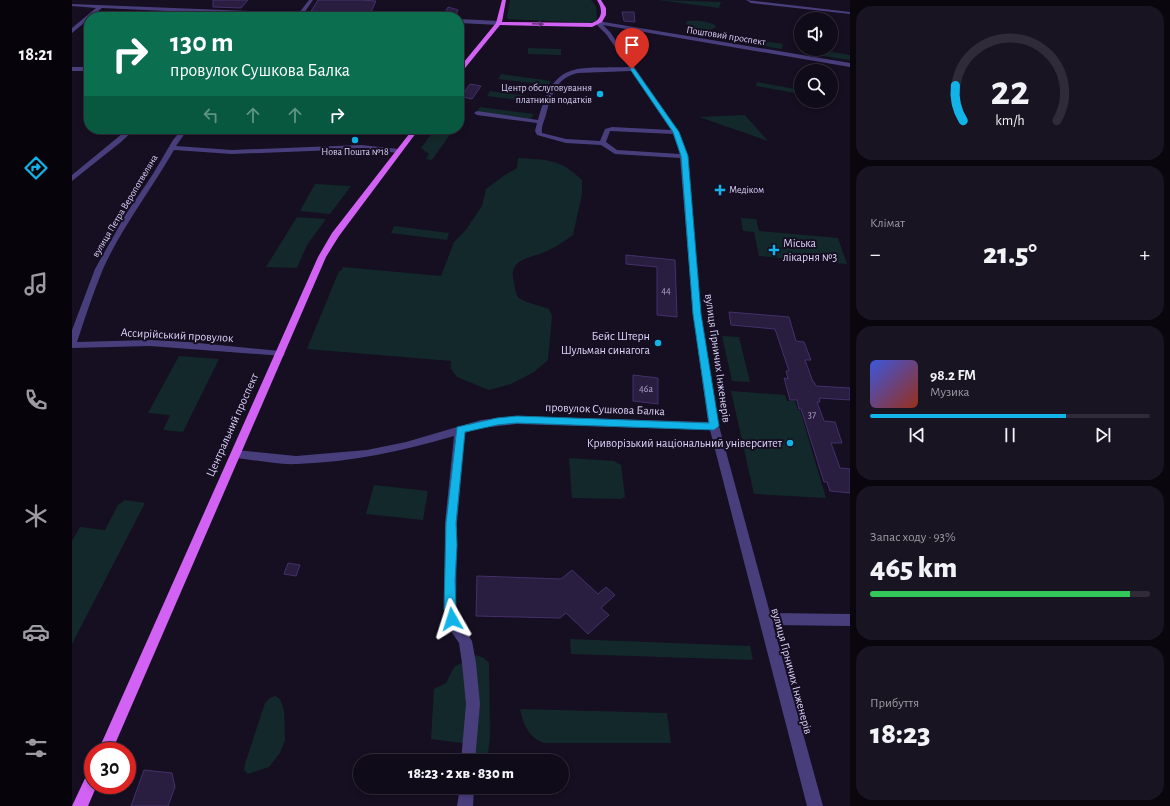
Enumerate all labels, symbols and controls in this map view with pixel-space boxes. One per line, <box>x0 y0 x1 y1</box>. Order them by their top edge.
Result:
map controls <box>794 12 838 108</box>
button: sound <box>794 12 838 56</box>
one-way arrow <box>532 21 544 28</box>
street label: Поштовий проспект <box>686 25 767 47</box>
icon: right <box>104 28 156 80</box>
pin <box>615 28 649 69</box>
text: 130 m <box>170 29 234 57</box>
icon: arrive <box>621 34 643 56</box>
text: 18:21 <box>19 46 53 64</box>
text: провулок Сушкова Балка <box>170 62 350 80</box>
button: search <box>794 64 838 108</box>
text: 22 <box>990 71 1030 112</box>
place label: Центр обслуговування платників податків <box>501 83 592 105</box>
marker: Центр обслуговування платників податків <box>595 89 605 99</box>
icon: left <box>200 104 222 126</box>
icon: ahead <box>242 104 264 126</box>
icon: ahead <box>284 104 306 126</box>
icon: right <box>326 104 348 126</box>
text: km/h <box>995 114 1025 128</box>
marker: Нова Пошта №18 <box>350 135 360 145</box>
place label: Нова Пошта №18 <box>321 147 389 157</box>
street label: вулиця Петра Веропотвеляна <box>90 153 160 259</box>
icon: directions <box>22 154 50 182</box>
marker: Медіком <box>714 184 726 196</box>
place label: Медіком <box>729 185 764 195</box>
text: Клімат <box>870 217 905 230</box>
place label: Міська лікарня №3 <box>783 237 837 263</box>
text: 21.5° <box>983 239 1037 269</box>
text: − <box>870 243 881 265</box>
text: + <box>1139 243 1150 265</box>
marker: Міська лікарня №3 <box>768 244 780 256</box>
icon: music <box>22 270 50 298</box>
house number: 44 <box>661 286 671 296</box>
street label: вулиця Гірничих Інженерів <box>702 293 733 424</box>
street label: Ассирійський провулок <box>120 326 234 345</box>
place label: Бейс Штерн Шульман синагога <box>561 330 651 357</box>
marker: Бейс Штерн Шульман синагога <box>653 338 663 348</box>
text: 98.2 FM <box>930 368 976 383</box>
street label: Центральний проспект <box>204 371 261 479</box>
house number: 46а <box>639 384 653 394</box>
icon: phone <box>22 386 50 414</box>
text: Музика <box>930 386 969 399</box>
street label: провулок Сушкова Балка <box>545 401 666 418</box>
house number: 37 <box>808 410 816 420</box>
icon: previous <box>906 424 928 446</box>
icon: pause <box>999 424 1021 446</box>
icon: next <box>1092 424 1114 446</box>
place label: Криворізький національний університет <box>587 437 783 450</box>
marker: Криворізький національний університет <box>785 438 795 448</box>
icon: climate <box>22 502 50 530</box>
text: Запас ходу · 93% <box>870 531 956 544</box>
text: 465 km <box>870 553 957 583</box>
position arrow <box>431 598 473 640</box>
street label: вулиця Гірничих Інженерів <box>768 607 815 736</box>
icon: car <box>22 618 50 646</box>
text: Прибуття <box>870 697 919 710</box>
text: 18:23 <box>870 719 931 749</box>
icon: filters <box>22 734 50 762</box>
speed limit sign: 30 <box>84 742 136 794</box>
text: 18:23 · 2 хв · 830 m <box>408 766 514 781</box>

